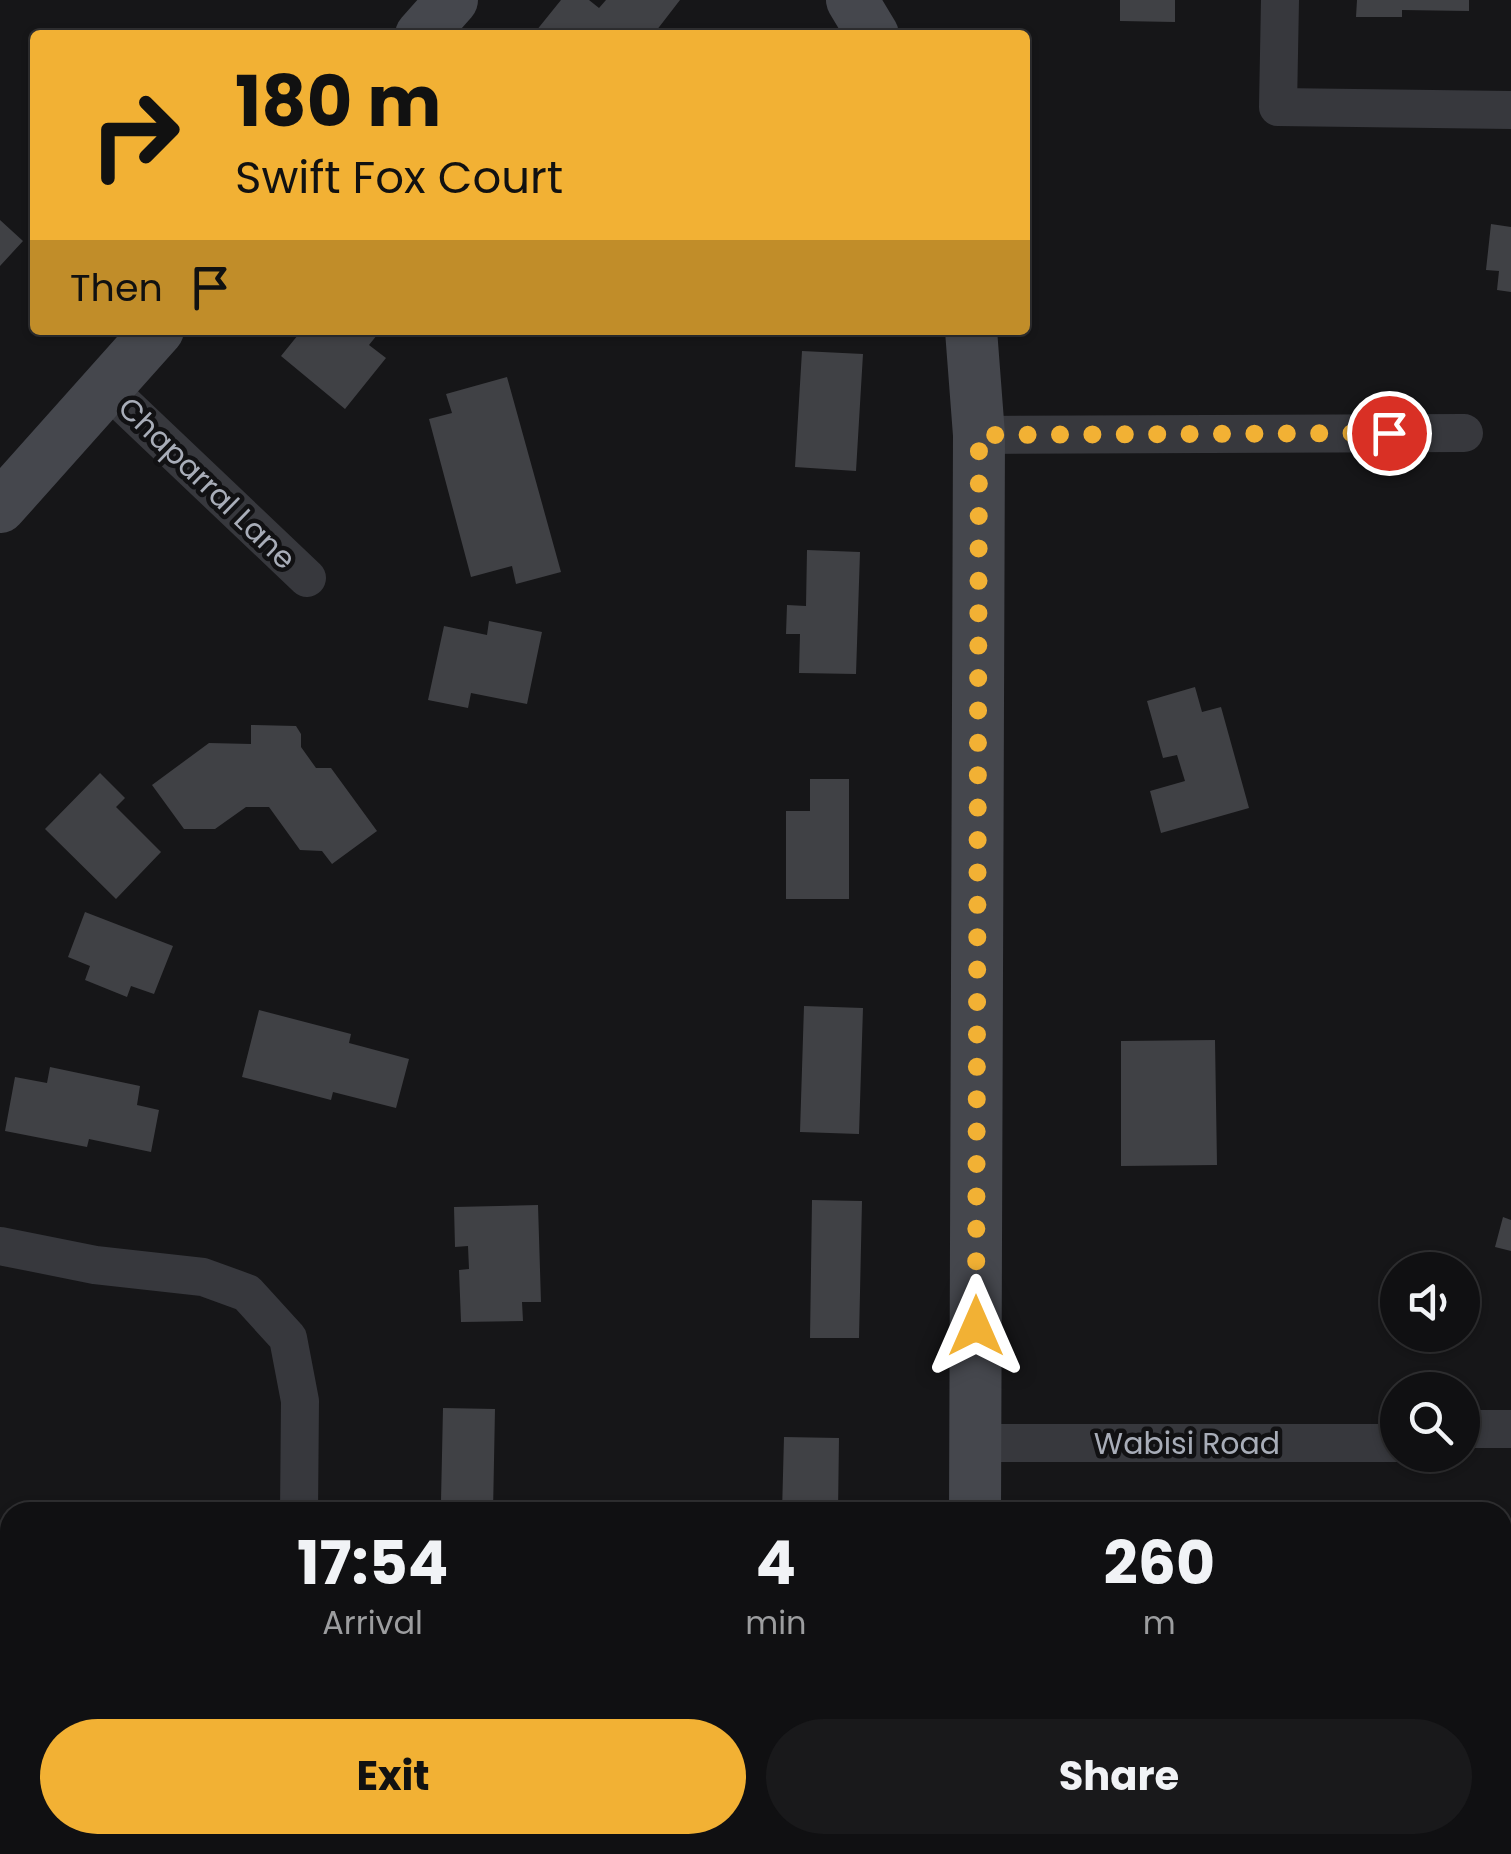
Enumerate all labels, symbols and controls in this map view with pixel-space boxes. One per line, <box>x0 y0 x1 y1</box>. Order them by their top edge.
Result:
text: 180 m <box>235 52 441 151</box>
icon: right <box>70 70 200 200</box>
text: Swift Fox Court <box>235 146 563 209</box>
icon: arrive <box>183 260 238 315</box>
text: Then <box>70 261 163 314</box>
street label: Chaparral Lane <box>109 387 305 579</box>
pin <box>1347 391 1432 476</box>
icon: arrive <box>1362 406 1417 461</box>
map controls <box>1380 1252 1480 1472</box>
button: sound <box>1380 1252 1480 1352</box>
position arrow <box>924 1274 1028 1378</box>
button: search <box>1380 1372 1480 1472</box>
street label: Wabisi Road <box>1094 1422 1280 1465</box>
text: 17:54 <box>297 1521 448 1605</box>
text: 4 <box>756 1521 796 1605</box>
text: 260 <box>1103 1521 1215 1605</box>
text: Arrival <box>322 1600 423 1645</box>
text: min <box>745 1600 807 1645</box>
text: m <box>1143 1600 1176 1645</box>
button: Exit <box>40 1719 746 1834</box>
button: Share <box>766 1719 1472 1834</box>

